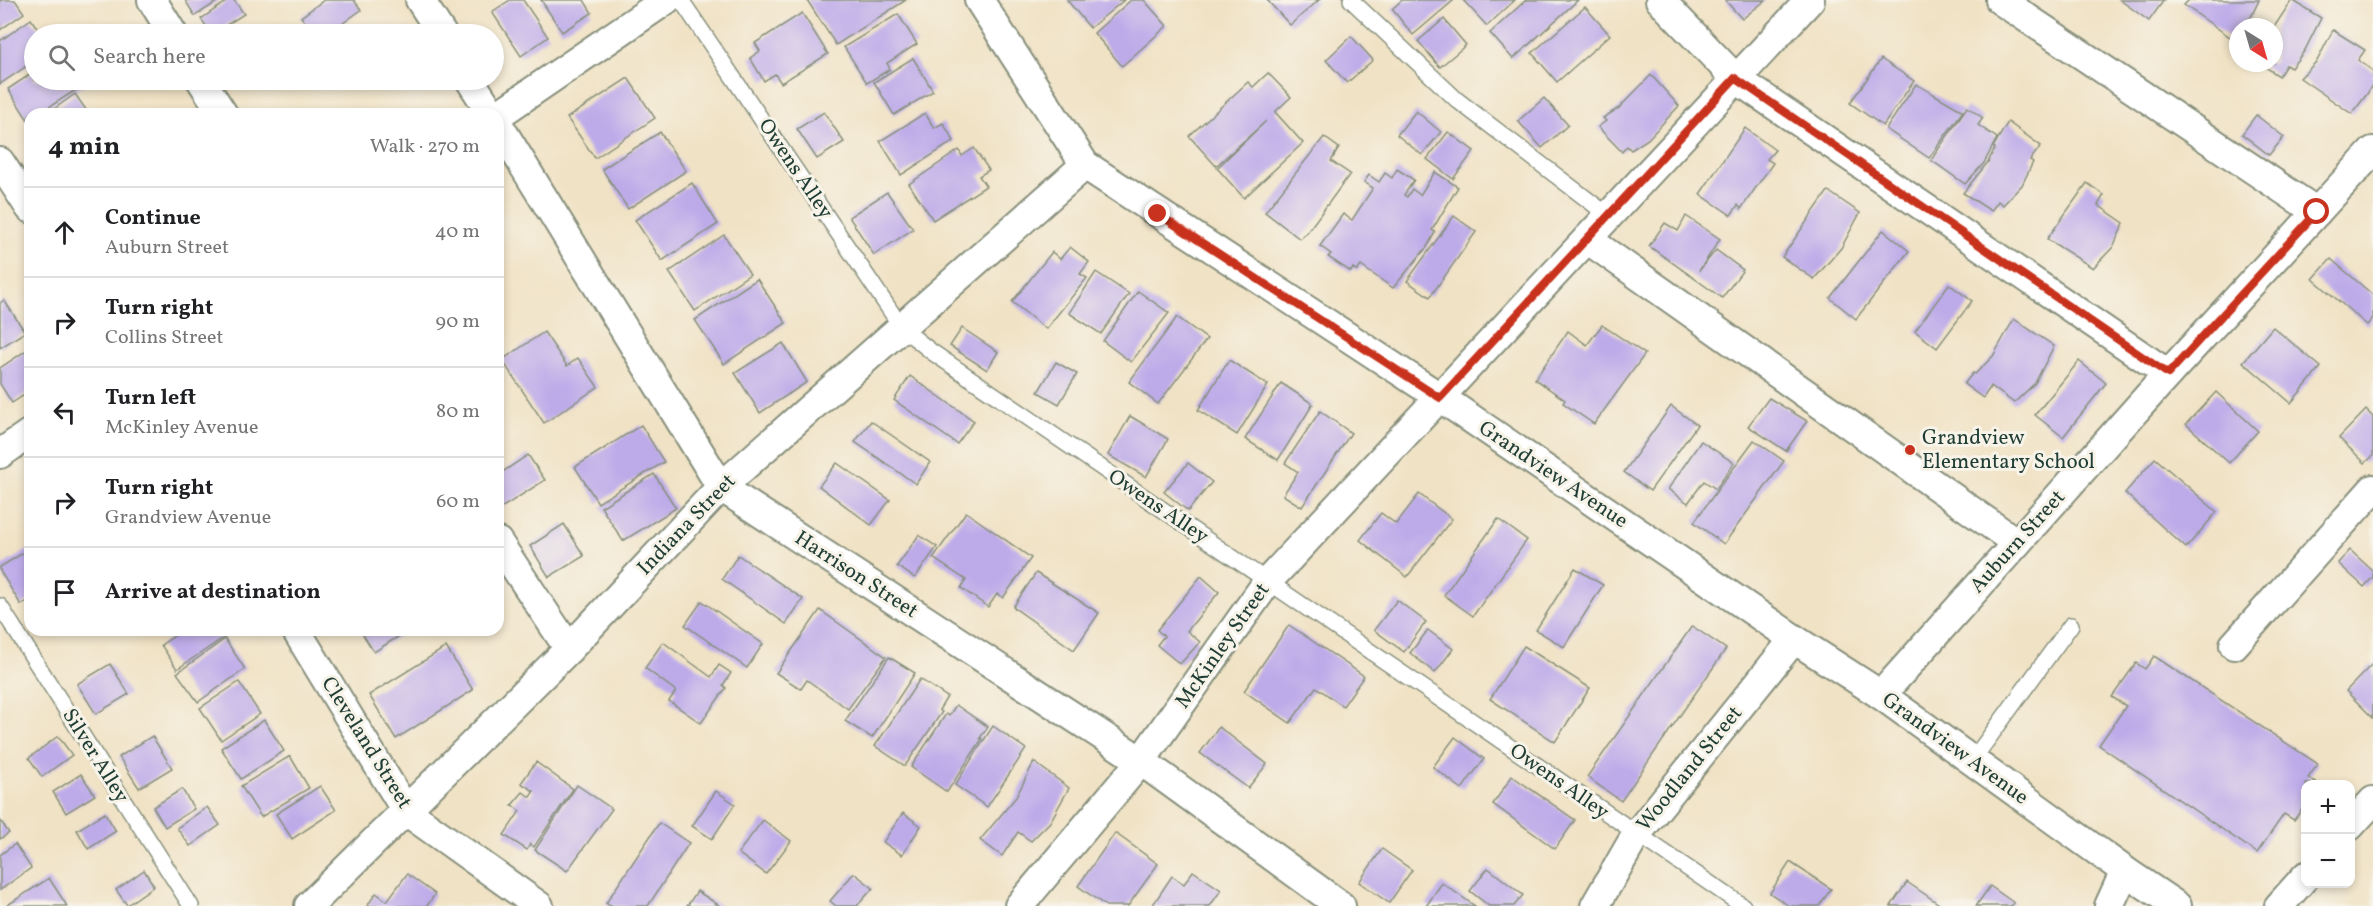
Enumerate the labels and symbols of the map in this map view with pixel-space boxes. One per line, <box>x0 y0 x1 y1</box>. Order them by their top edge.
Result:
north arrow <box>2229 18 2283 72</box>
street label: Owens Alley <box>751 113 840 226</box>
route start <box>2303 198 2329 224</box>
route end <box>1144 200 1170 226</box>
street label: Grandview Avenue <box>1472 414 1634 536</box>
place label: Grandview Elementary School <box>1922 424 2095 477</box>
marker: Grandview Elementary School <box>1903 443 1917 457</box>
street label: Owens Alley <box>1102 463 1215 552</box>
street label: Indiana Street <box>631 468 743 582</box>
street label: Auburn Street <box>1964 484 2072 600</box>
street label: Harrison Street <box>788 524 924 626</box>
street label: McKinley Street <box>1169 577 1277 715</box>
street label: Cleveland Street <box>314 671 418 815</box>
street label: Grandview Avenue <box>1876 686 2034 812</box>
street label: Woodland Street <box>1630 700 1750 838</box>
street label: Silver Alley <box>54 703 136 809</box>
street label: Owens Alley <box>1503 737 1615 827</box>

